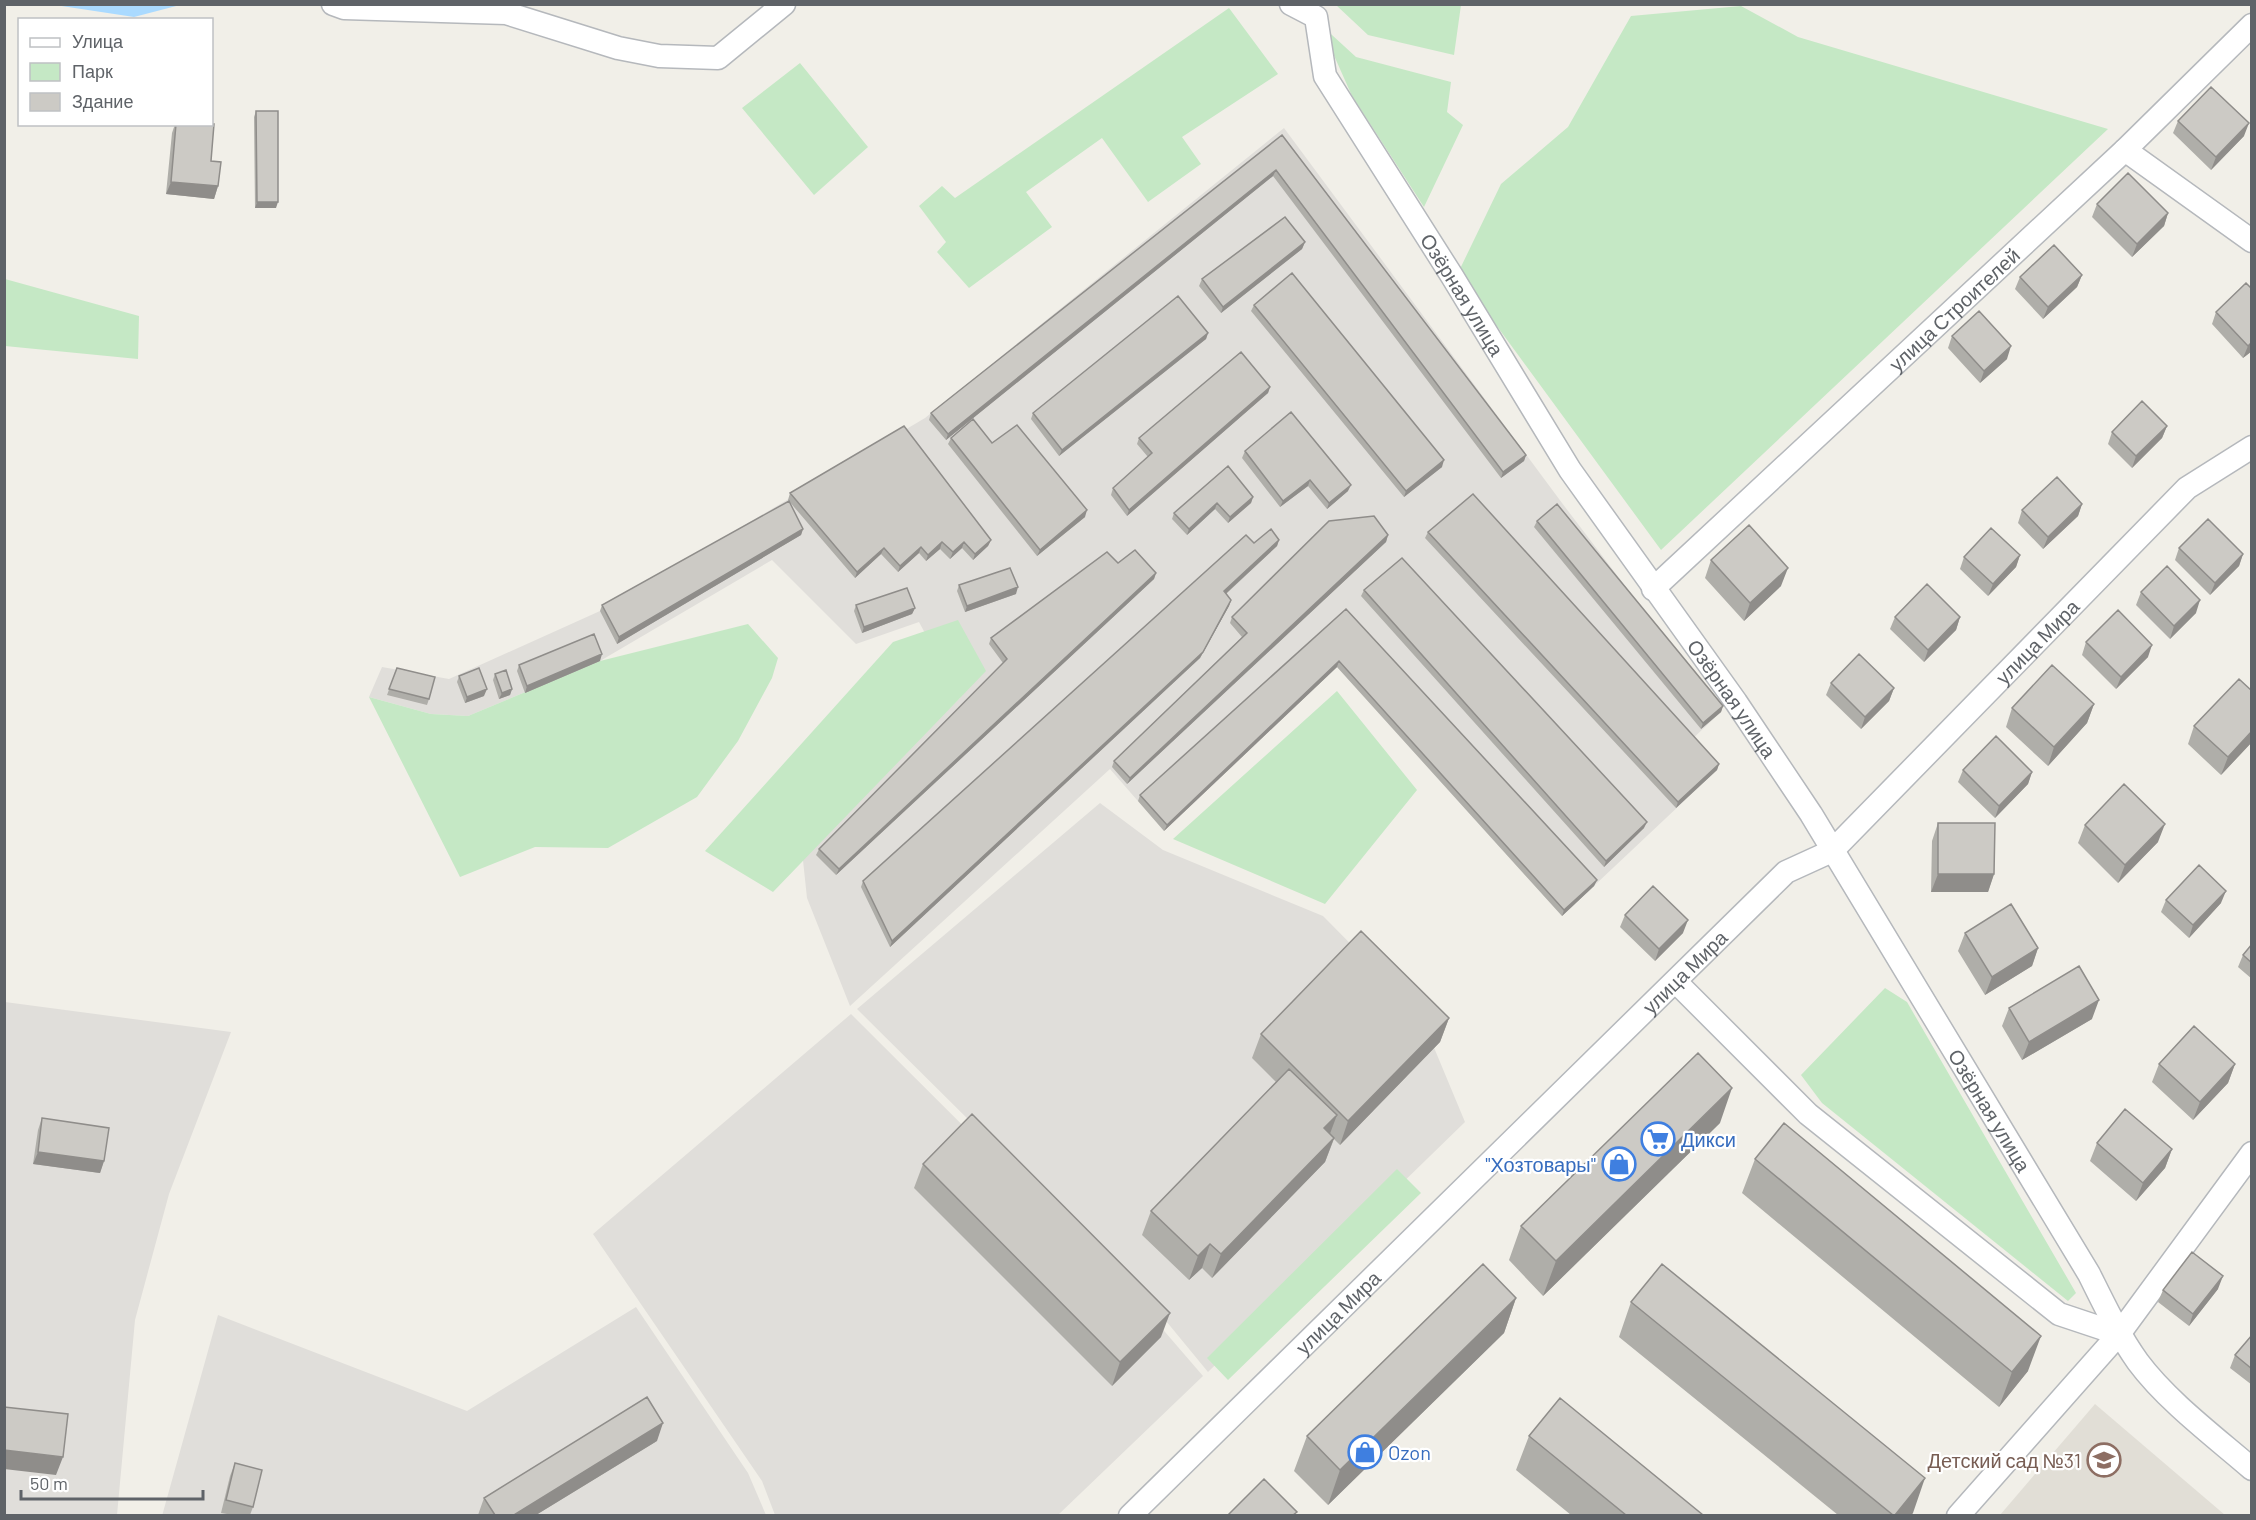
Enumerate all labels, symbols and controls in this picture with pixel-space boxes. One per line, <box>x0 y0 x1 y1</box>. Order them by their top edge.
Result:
legend <box>18 18 213 126</box>
text: Улица <box>72 30 124 52</box>
text: Парк <box>72 60 113 82</box>
text: Здание <box>72 90 133 112</box>
street label: Озёрная улица <box>1416 229 1510 360</box>
street label: улица Строителей <box>1884 243 2024 376</box>
street label: улица Мира <box>1990 593 2084 689</box>
street label: Озёрная улица <box>1683 634 1782 763</box>
street label: улица Мира <box>1637 924 1732 1018</box>
street label: Озёрная улица <box>1944 1045 2037 1177</box>
supermarket icon: Дикси <box>1640 1121 1676 1157</box>
place label: Дикси <box>1681 1127 1736 1151</box>
shop icon: "Хозтовары" <box>1601 1146 1637 1182</box>
place label: "Хозтовары" <box>1485 1152 1596 1176</box>
street label: улица Мира <box>1290 1265 1386 1359</box>
shop icon: Ozon <box>1347 1434 1383 1470</box>
place label: Ozon <box>1388 1440 1431 1464</box>
school or university icon: Детский сад №31 <box>2086 1442 2122 1478</box>
place label: Детский сад №31 <box>1928 1448 2081 1472</box>
scale bar <box>21 1463 202 1501</box>
text: 50 m <box>30 1472 68 1494</box>

